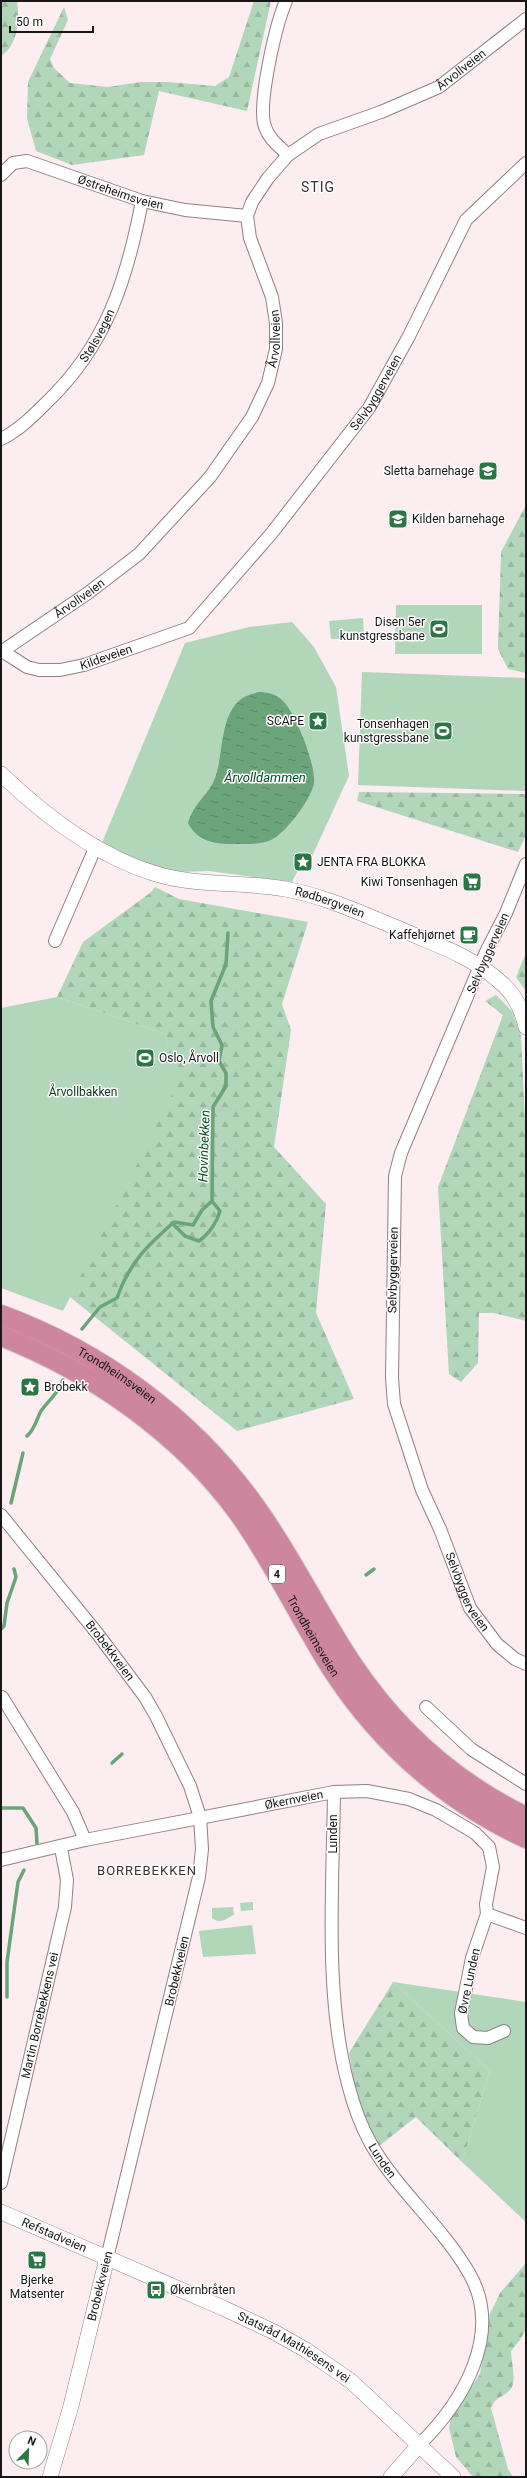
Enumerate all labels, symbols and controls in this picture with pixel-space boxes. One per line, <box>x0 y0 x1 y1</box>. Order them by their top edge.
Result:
scale bar <box>10 8 93 34</box>
text: 50 m <box>16 15 43 29</box>
street label: Årvollveien <box>433 46 489 93</box>
street label: Østreheimsveien <box>76 172 165 212</box>
district label: STIG <box>301 179 335 195</box>
street label: Stølsvegen <box>77 307 118 365</box>
street label: Årvollveien <box>263 309 283 369</box>
street label: Selvbyggerveien <box>347 352 404 433</box>
school or university icon: Sletta barnehage <box>477 460 499 482</box>
place label: Sletta barnehage <box>384 464 474 478</box>
school or university icon: Kilden barnehage <box>387 508 409 530</box>
place label: Kilden barnehage <box>412 512 505 526</box>
street label: Årvollveien <box>50 576 107 621</box>
place label: Disen 5er kunstgressbane <box>340 615 425 643</box>
sports icon: Disen 5er kunstgressbane <box>428 618 450 640</box>
street label: Kildeveien <box>79 642 134 673</box>
place icon: SCAPE <box>307 710 329 732</box>
place label: SCAPE <box>267 714 304 728</box>
place label: Tonsenhagen kunstgressbane <box>344 717 429 745</box>
sports icon: Tonsenhagen kunstgressbane <box>432 720 454 742</box>
water label: Årvolldammen <box>223 770 306 785</box>
place icon: JENTA FRA BLOKKA <box>292 851 314 873</box>
place label: JENTA FRA BLOKKA <box>317 855 426 869</box>
supermarket icon: Kiwi Tonsenhagen <box>461 871 483 893</box>
place label: Kiwi Tonsenhagen <box>361 875 458 889</box>
street label: Rødbergveien <box>294 884 367 921</box>
street label: Selvbyggerveien <box>464 911 512 995</box>
cafe icon: Kaffehjørnet <box>458 924 480 946</box>
place label: Kaffehjørnet <box>389 928 455 942</box>
sports icon: Oslo, Årvoll <box>134 1047 156 1069</box>
place label: Oslo, Årvoll <box>159 1049 219 1065</box>
park label: Årvollbakken <box>49 1083 117 1099</box>
water label: Hovinbekken <box>195 1110 213 1182</box>
street label: Selvbyggerveien <box>385 1227 401 1313</box>
street label: Trondheimsveien <box>75 1344 159 1407</box>
place icon: Brobekk <box>19 1376 41 1398</box>
place label: Brobekk <box>44 1380 88 1394</box>
street label: Selvbyggerveien <box>442 1550 492 1634</box>
road number: 4 <box>269 1565 285 1583</box>
street label: Trondheimsveien <box>284 1593 342 1679</box>
street label: Brobekkveien <box>83 1618 137 1683</box>
street label: Økernveien <box>263 1787 324 1812</box>
street label: Lunden <box>326 1814 340 1854</box>
district label: BORREBEKKEN <box>97 1863 197 1878</box>
street label: Brobekkveien <box>162 1935 192 2007</box>
street label: Øvre Lunden <box>455 1947 483 2015</box>
street label: Martin Borrebekkens vei <box>18 1951 61 2080</box>
street label: Lunden <box>365 2141 399 2181</box>
street label: Refstadveien <box>20 2215 89 2255</box>
supermarket icon: Bjerke Matsenter <box>26 2249 48 2271</box>
street label: Brobekkveien <box>85 2250 115 2322</box>
place label: Bjerke Matsenter <box>10 2273 64 2301</box>
bus stop icon: Økernbråten <box>145 2279 167 2301</box>
place label: Økernbråten <box>170 2283 235 2297</box>
street label: Statsråd Mathiesens vei <box>235 2309 353 2386</box>
north arrow <box>8 2430 48 2470</box>
text: N <box>26 2434 38 2449</box>

